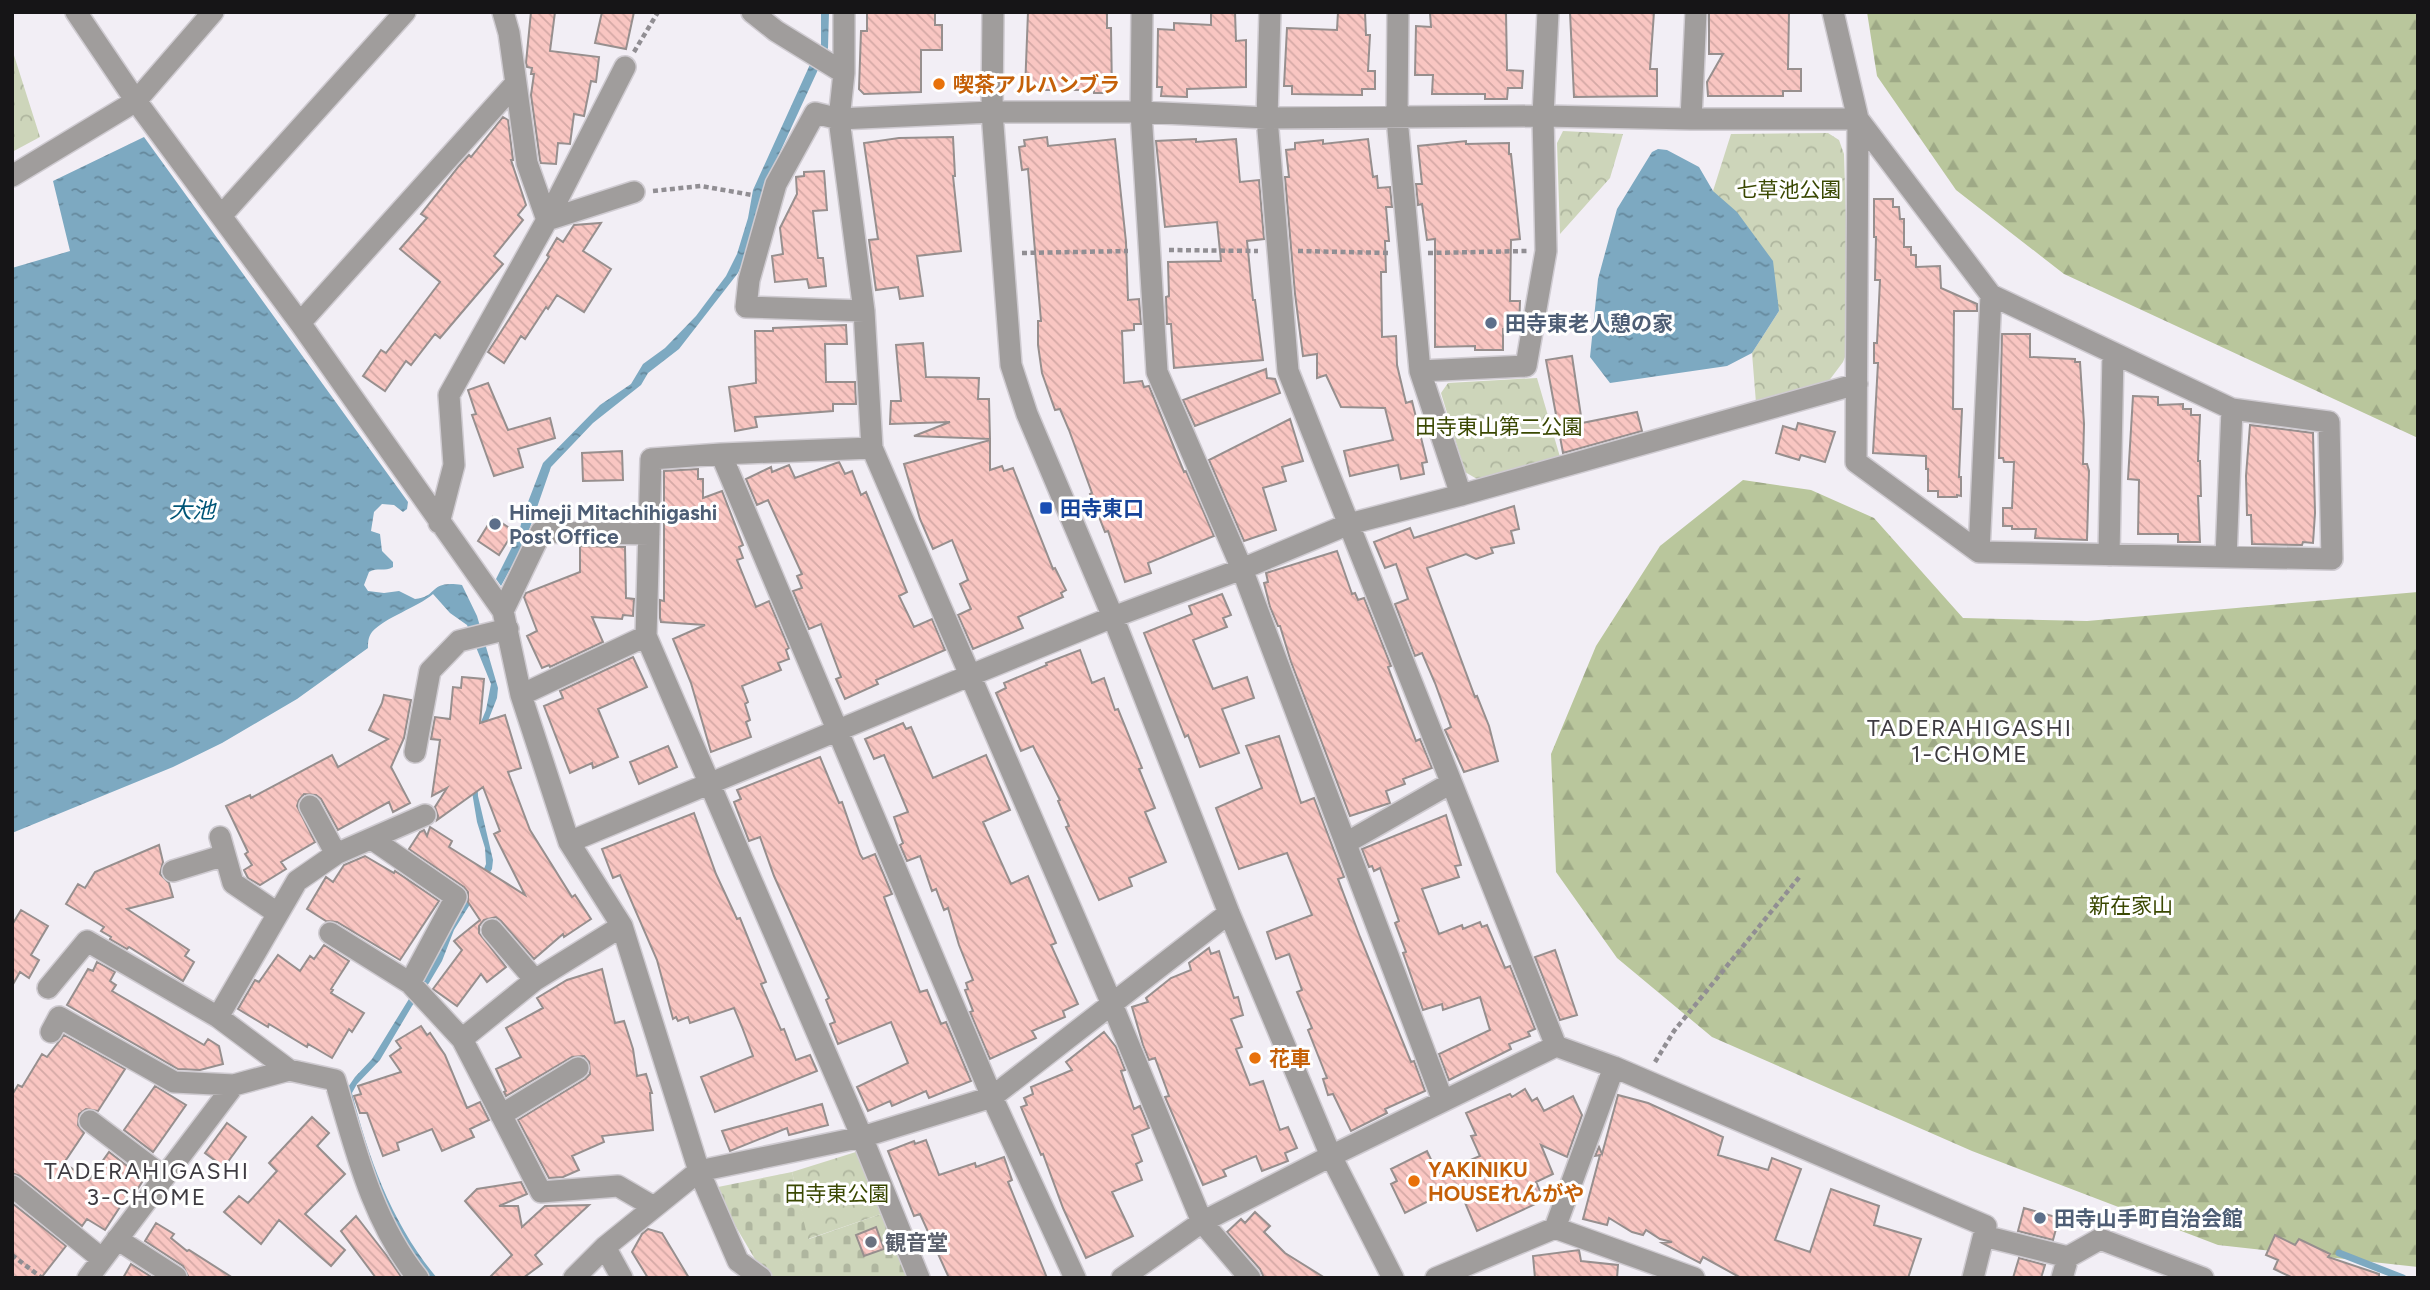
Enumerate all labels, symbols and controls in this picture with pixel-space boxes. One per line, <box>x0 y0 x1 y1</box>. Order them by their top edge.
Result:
place label: 喫茶アルハンブラ <box>953 72 1120 97</box>
marker: 喫茶アルハンブラ <box>931 76 947 92</box>
park label: 七草池公園 <box>1737 177 1842 202</box>
place label: 田寺東老人憩の家 <box>1505 311 1673 336</box>
marker: 田寺東老人憩の家 <box>1483 315 1499 331</box>
park label: 田寺東山第二公園 <box>1415 414 1583 439</box>
water label: 大池 <box>169 496 217 524</box>
place label: 田寺東口 <box>1060 496 1144 521</box>
place label: Himeji Mitachihigashi Post Office <box>509 500 717 549</box>
marker: 田寺東口 <box>1038 500 1054 516</box>
marker: Himeji Mitachihigashi Post Office <box>487 516 503 532</box>
district label: TADERAHIGASHI 1-CHOME <box>1867 714 2073 768</box>
park label: 新在家山 <box>2089 893 2173 918</box>
place label: 花車 <box>1269 1046 1311 1071</box>
marker: 花車 <box>1247 1050 1263 1066</box>
district label: TADERAHIGASHI 3-CHOME <box>44 1157 250 1211</box>
place label: YAKINIKU HOUSEれんがや <box>1428 1157 1584 1206</box>
marker: YAKINIKU HOUSEれんがや <box>1406 1173 1422 1189</box>
park label: 田寺東公園 <box>785 1181 890 1206</box>
place label: 田寺山手町自治会館 <box>2054 1206 2243 1231</box>
marker: 田寺山手町自治会館 <box>2032 1210 2048 1226</box>
place label: 観音堂 <box>885 1230 948 1255</box>
marker: 観音堂 <box>863 1234 879 1250</box>

